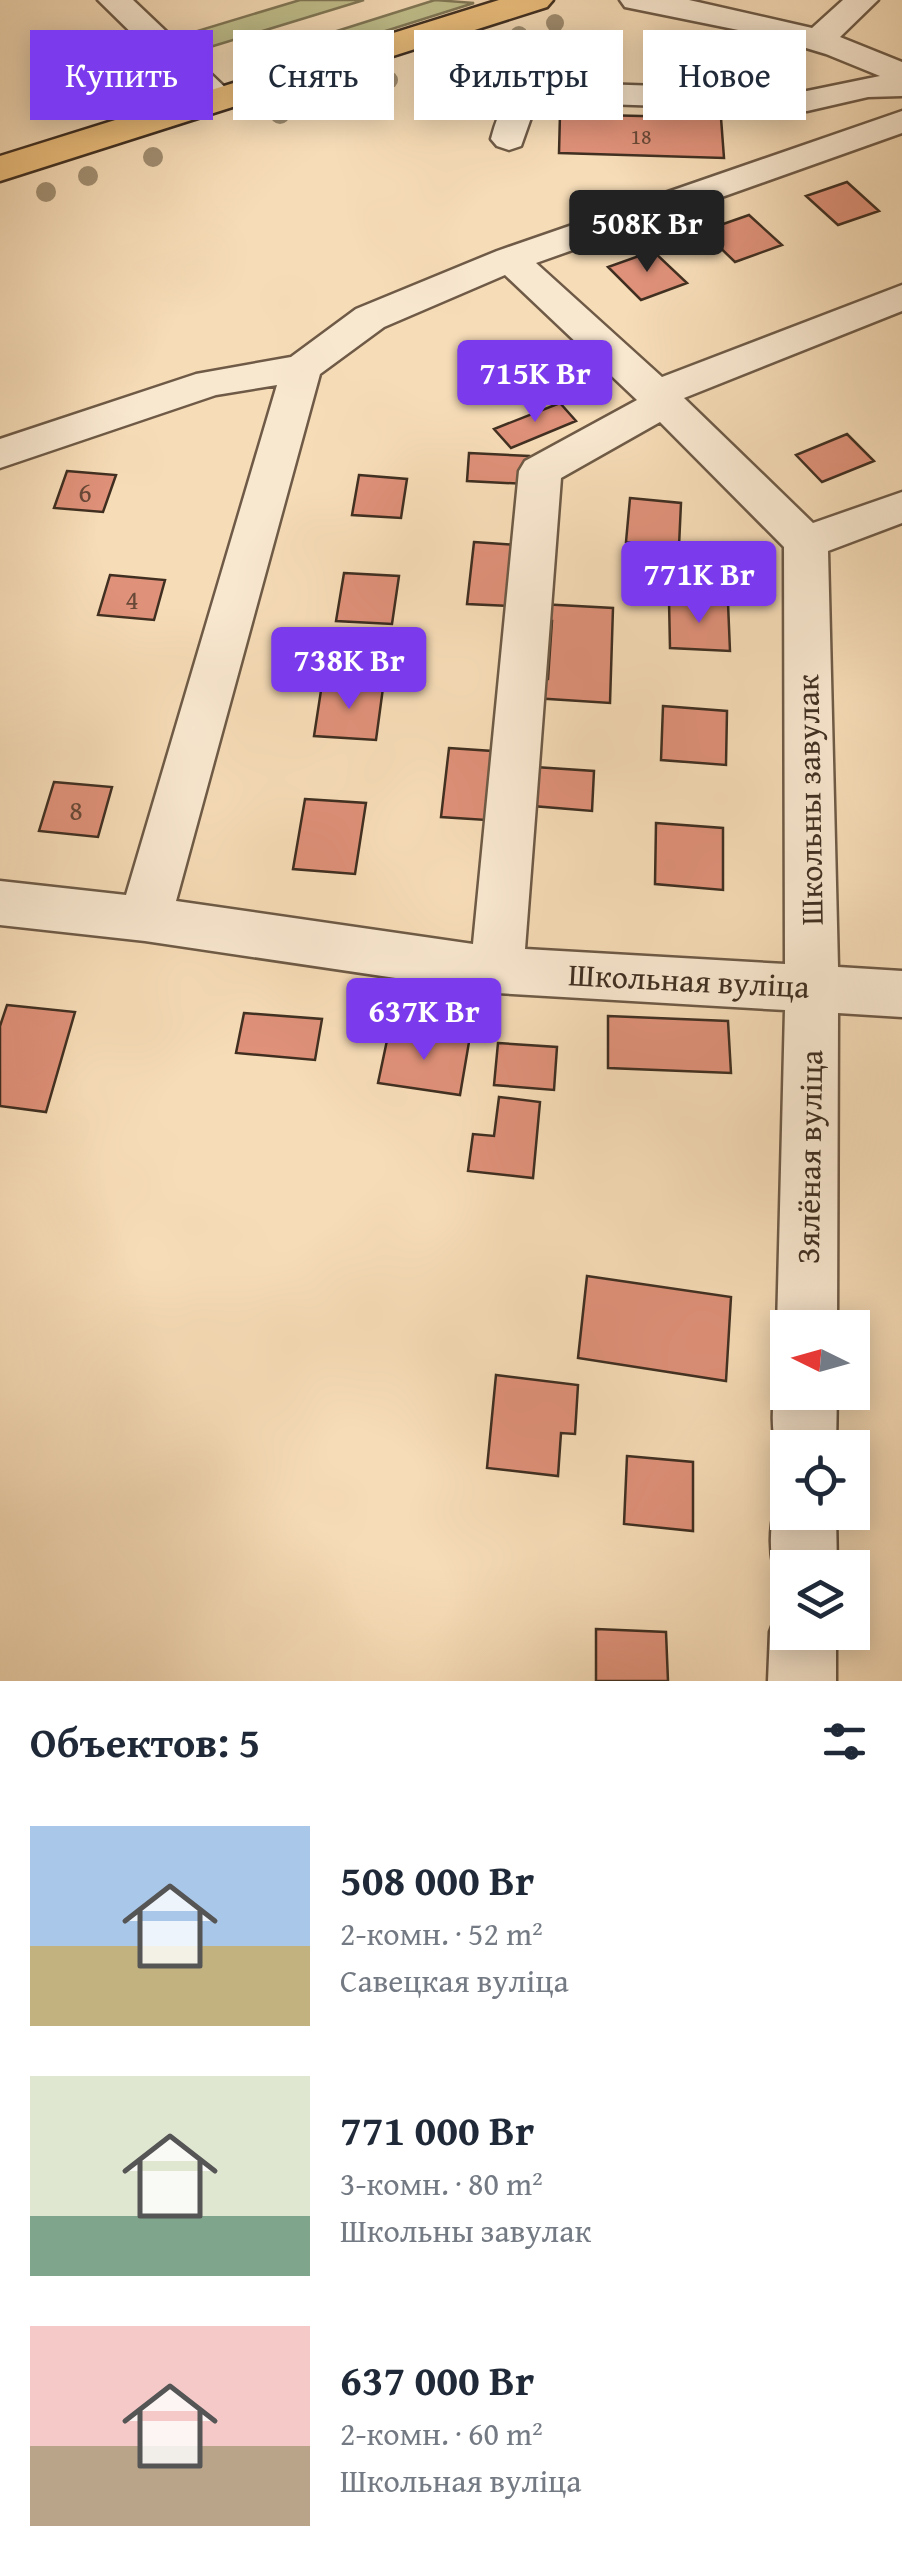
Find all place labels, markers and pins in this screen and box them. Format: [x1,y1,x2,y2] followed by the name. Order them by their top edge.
[555,190,739,275] pin: 508K Br
[443,340,627,425] pin: 715K Br
[607,541,791,626] pin: 771K Br
[257,627,441,712] pin: 738K Br
[332,978,516,1063] pin: 637K Br

